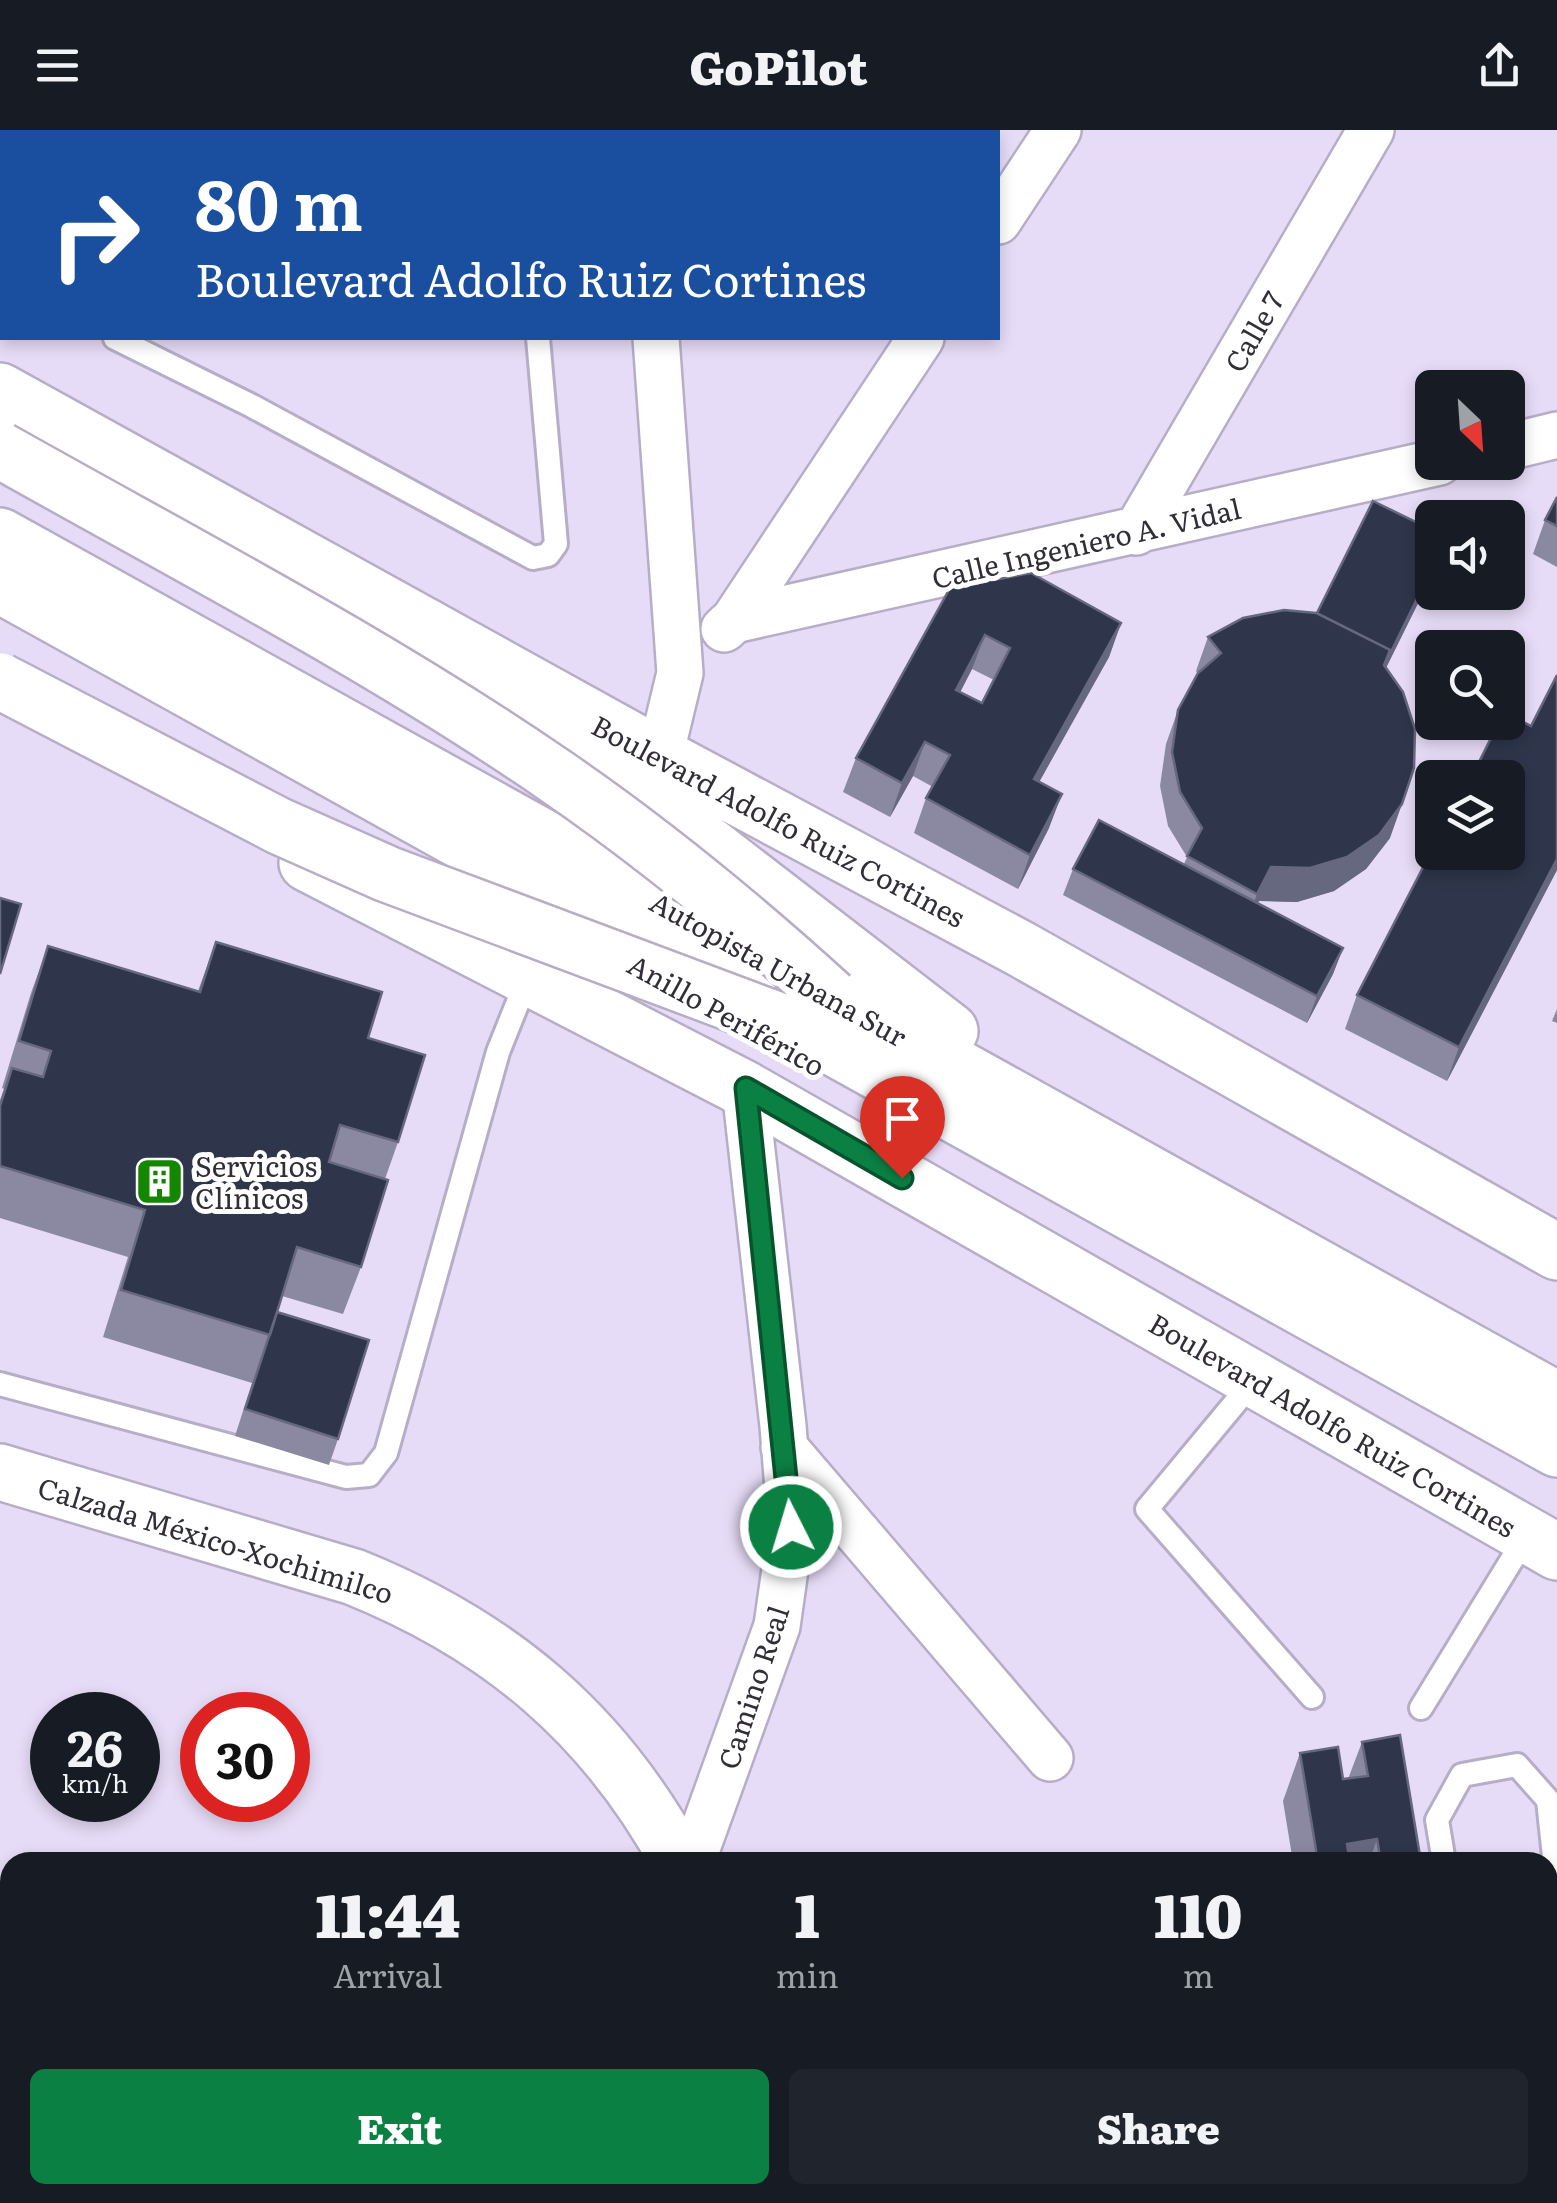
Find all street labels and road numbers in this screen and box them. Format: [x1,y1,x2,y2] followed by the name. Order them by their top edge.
[1213,283,1293,379] street label: Calle 7
[927,486,1245,598] street label: Calle Ingeniero A. Vidal
[585,703,973,937] street label: Boulevard Adolfo Ruiz Cortines
[643,880,916,1056] street label: Autopista Urbana Sur
[621,942,833,1086] street label: Anillo Periférico
[1142,1301,1524,1547] street label: Boulevard Adolfo Ruiz Cortines
[33,1465,399,1613] street label: Calzada México-Xochimilco
[706,1600,798,1774] street label: Camino Real

